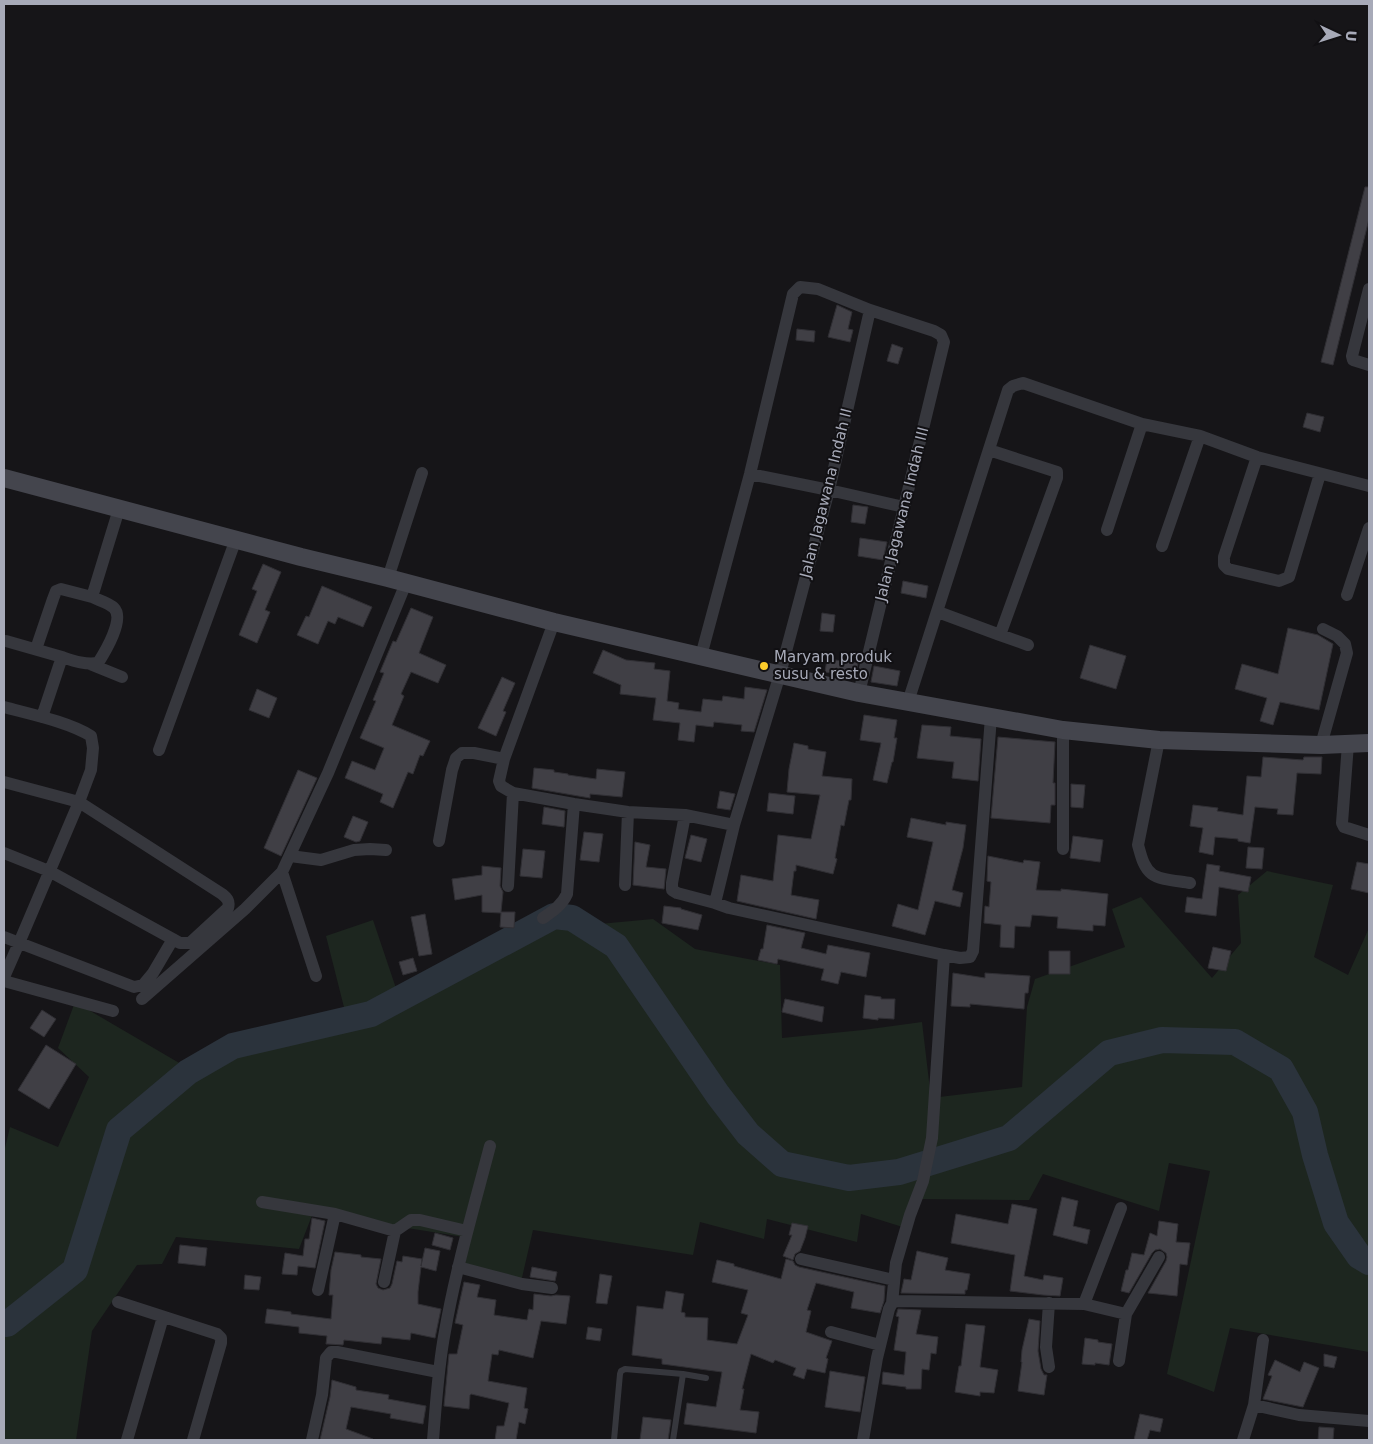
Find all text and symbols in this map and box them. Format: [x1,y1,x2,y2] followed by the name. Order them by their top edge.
[1313,10,1363,60] north arrow
[1343,30,1359,42] text: U
[796,406,856,581] street label: Jalan Jagawana Indah II
[871,425,932,604] street label: Jalan Jagawana Indah III
[774,648,892,683] place label: Maryam produk susu & resto
[758,660,770,672] marker: Maryam produk susu & resto

